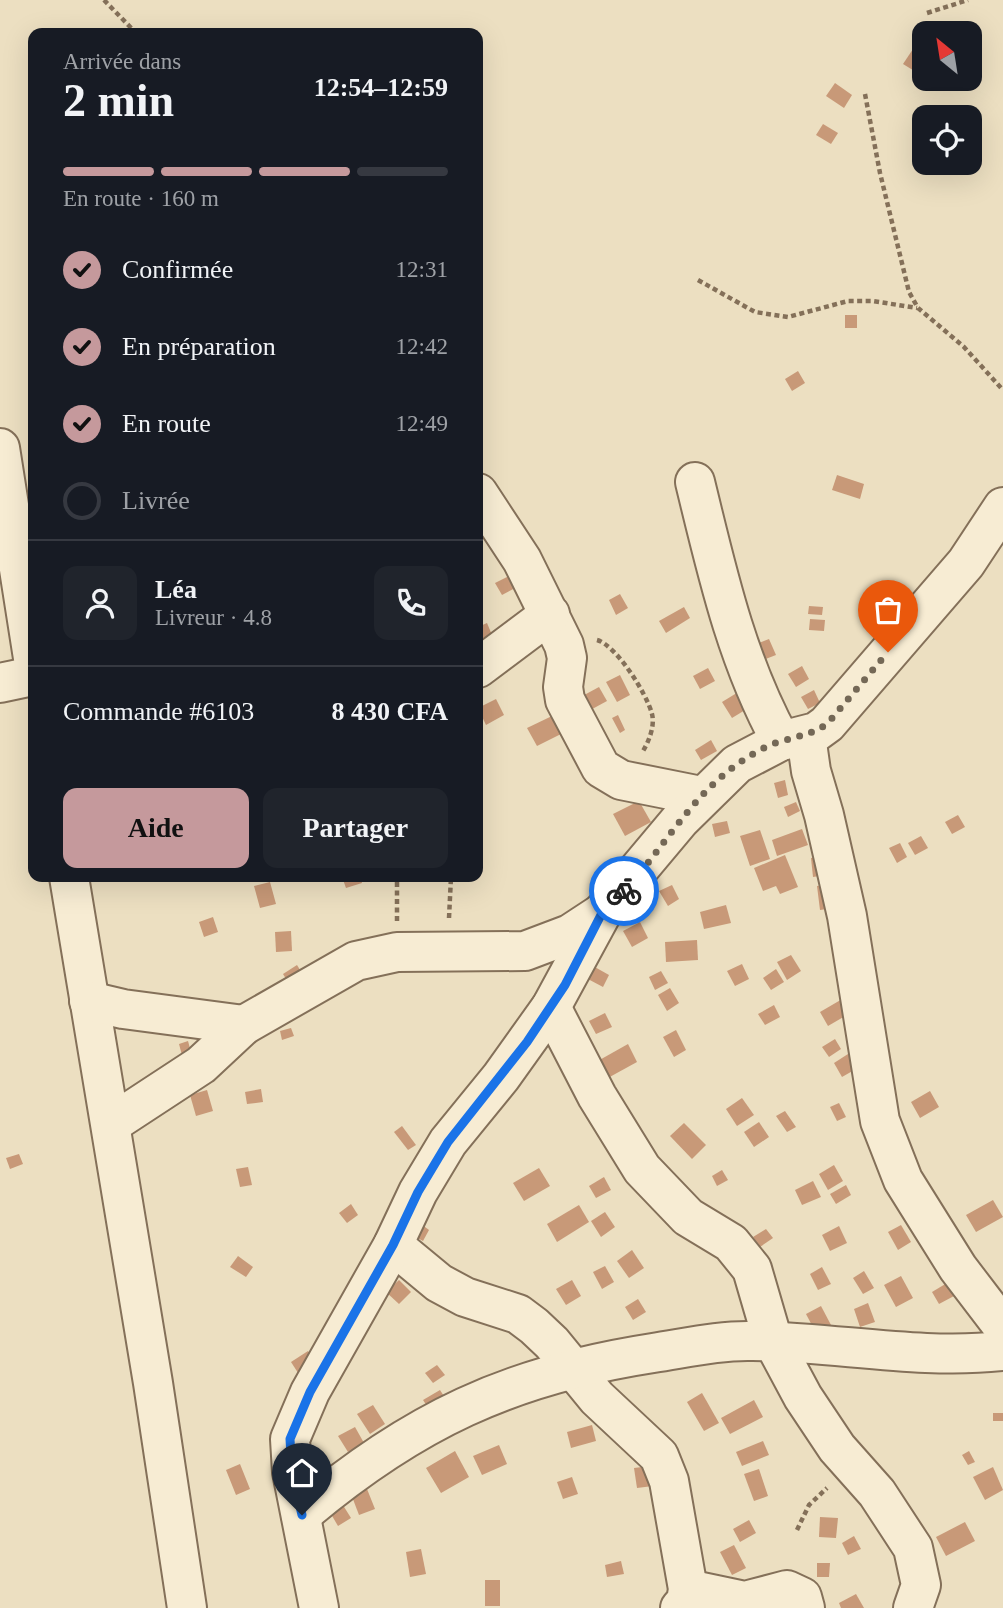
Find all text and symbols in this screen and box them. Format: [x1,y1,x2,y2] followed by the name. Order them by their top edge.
[912,21,982,91] north arrow
[912,21,982,175] map controls
[63,49,181,74] text: Arrivée dans
[314,73,448,102] text: 12:54–12:59
[63,75,174,126] text: 2 min
[912,105,982,175] button: locate
[63,186,219,211] text: En route · 160 m
[63,251,101,289] icon: check
[122,255,233,284] text: Confirmée
[396,257,448,282] text: 12:31
[63,328,101,366] icon: check
[122,332,276,361] text: En préparation
[396,334,448,359] text: 12:42
[63,405,101,443] icon: check
[122,409,211,438] text: En route
[396,411,448,436] text: 12:49
[122,486,190,515] text: Livrée
[63,566,137,640] button: person
[374,566,448,640] button: phone
[155,575,197,604] text: Léa
[858,580,918,652] pin
[869,591,907,629] icon: bag
[155,605,272,630] text: Livreur · 4.8
[63,697,254,726] text: Commande #6103
[331,697,448,726] text: 8 430 CFA
[63,788,249,868] button: Aide
[263,788,448,868] button: Partager
[589,856,659,926] courier
[605,872,643,910] icon: bike
[272,1443,332,1515] pin
[283,1454,321,1492] icon: home

